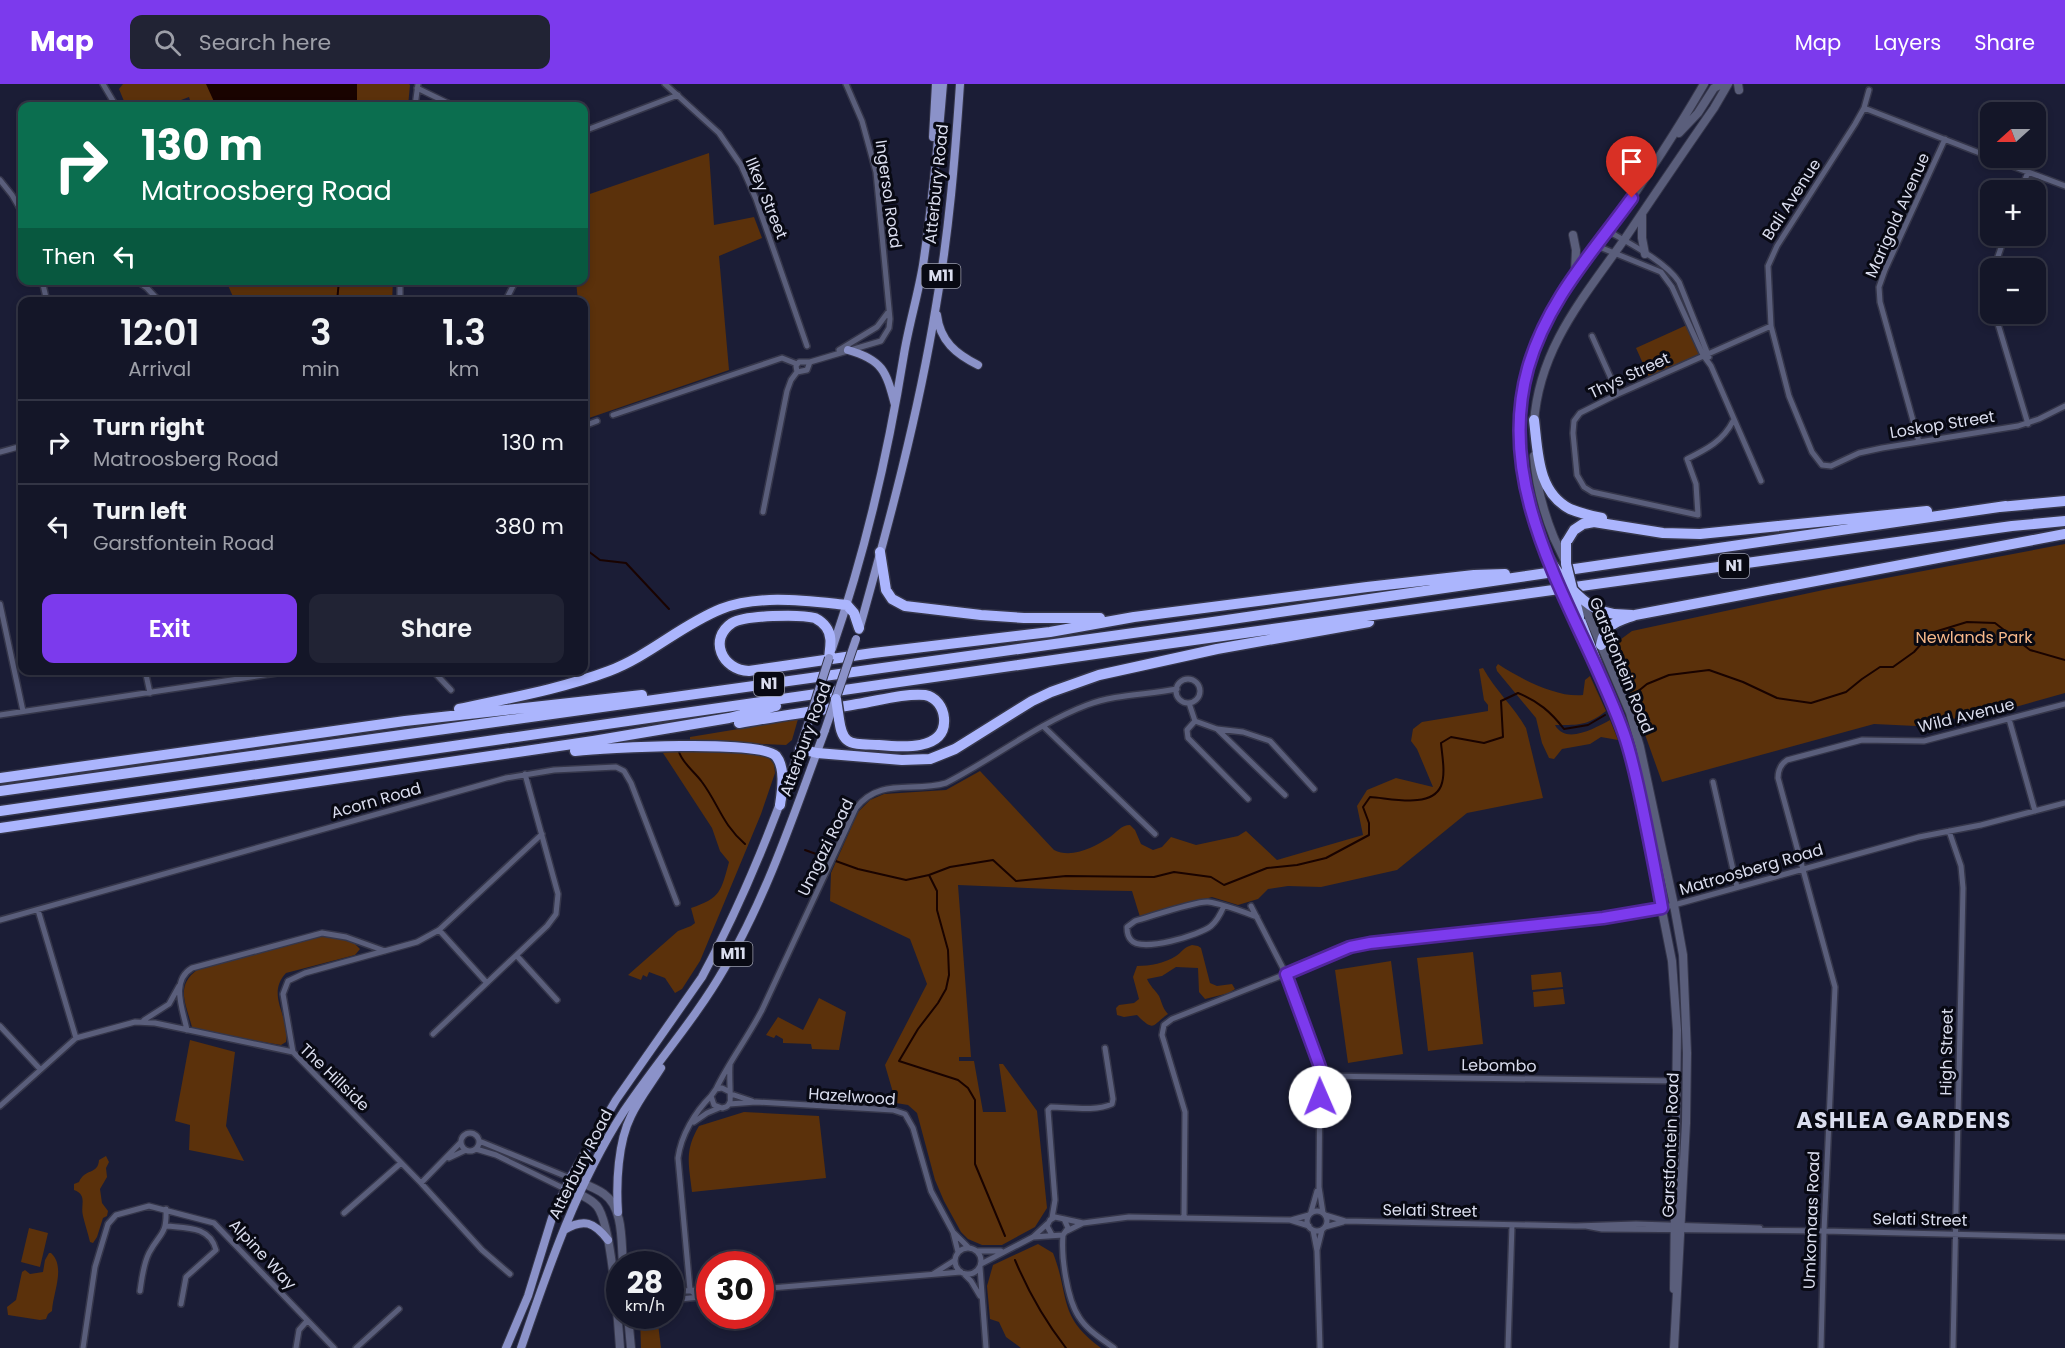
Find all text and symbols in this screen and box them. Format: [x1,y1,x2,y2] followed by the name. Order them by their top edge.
[130,15,550,69] search box
[30,22,94,61] text: Map
[151,26,184,59] icon: search
[199,27,331,58] text: Search here
[1795,28,1841,57] text: Map
[1874,28,1941,57] text: Layers
[1974,28,2035,57] text: Share
[1980,102,2046,168] north arrow
[1980,102,2046,324] map controls
[141,116,263,175] text: 130 m
[919,123,954,245] street label: Atterbury Road
[42,126,120,204] icon: right
[1606,136,1657,198] pin
[870,138,907,250] street label: Ingersol Road
[1615,145,1648,178] icon: arrive
[1860,149,1935,281] street label: Marigold Avenue
[740,154,793,243] street label: Ilkey Street
[1756,154,1826,244] street label: Bali Avenue
[141,172,392,209] text: Matroosberg Road
[1980,180,2046,246] button: +
[108,240,141,273] icon: left
[42,241,96,272] text: Then
[1980,258,2046,324] button: −
[922,264,960,288] road number: M11
[120,307,200,358] text: 12:01
[310,307,332,358] text: 3
[442,307,486,358] text: 1.3
[1585,346,1674,404] street label: Thys Street
[128,355,191,383] text: Arrival
[302,355,340,383] text: min
[449,355,479,383] text: km
[1888,405,1996,444] street label: Loskop Street
[93,412,204,443] text: Turn right
[42,426,75,459] icon: right
[502,427,564,458] text: 130 m
[93,445,279,473] text: Matroosberg Road
[93,496,187,527] text: Turn left
[42,510,75,543] icon: left
[495,511,564,542] text: 380 m
[93,529,274,557] text: Garstfontein Road
[1719,554,1749,578] road number: N1
[42,594,297,663] button: Exit
[309,594,564,663] button: Share
[1584,594,1659,737] street label: Garstfontein Road
[1915,626,2033,649] park label: Newlands Park
[754,672,784,696] road number: N1
[774,679,837,800] street label: Atterbury Road
[1915,692,2017,739] street label: Wild Avenue
[328,777,424,824] street label: Acorn Road
[792,795,859,900] street label: Umgazi Road
[1677,838,1826,901] street label: Matroosberg Road
[714,942,752,966] road number: M11
[1934,1008,1959,1096] street label: High Street
[295,1038,375,1117] street label: The Hillside
[1461,1053,1537,1078] street label: Lebombo
[1288,1065,1352,1129] position arrow
[1656,1072,1685,1218] street label: Garstfontein Road
[808,1082,896,1111] street label: Hazelwood
[543,1105,618,1223] street label: Atterbury Road
[1796,1105,2012,1136] district label: ASHLEA GARDENS
[1798,1151,1825,1289] street label: Umkomaas Road
[1382,1198,1478,1223] street label: Selati Street
[1872,1207,1968,1232] street label: Selati Street
[224,1214,302,1295] street label: Alpine Way
[696,1251,774,1329] speed limit sign: 30
[627,1261,663,1304] text: 28
[625,1295,665,1316] text: km/h

